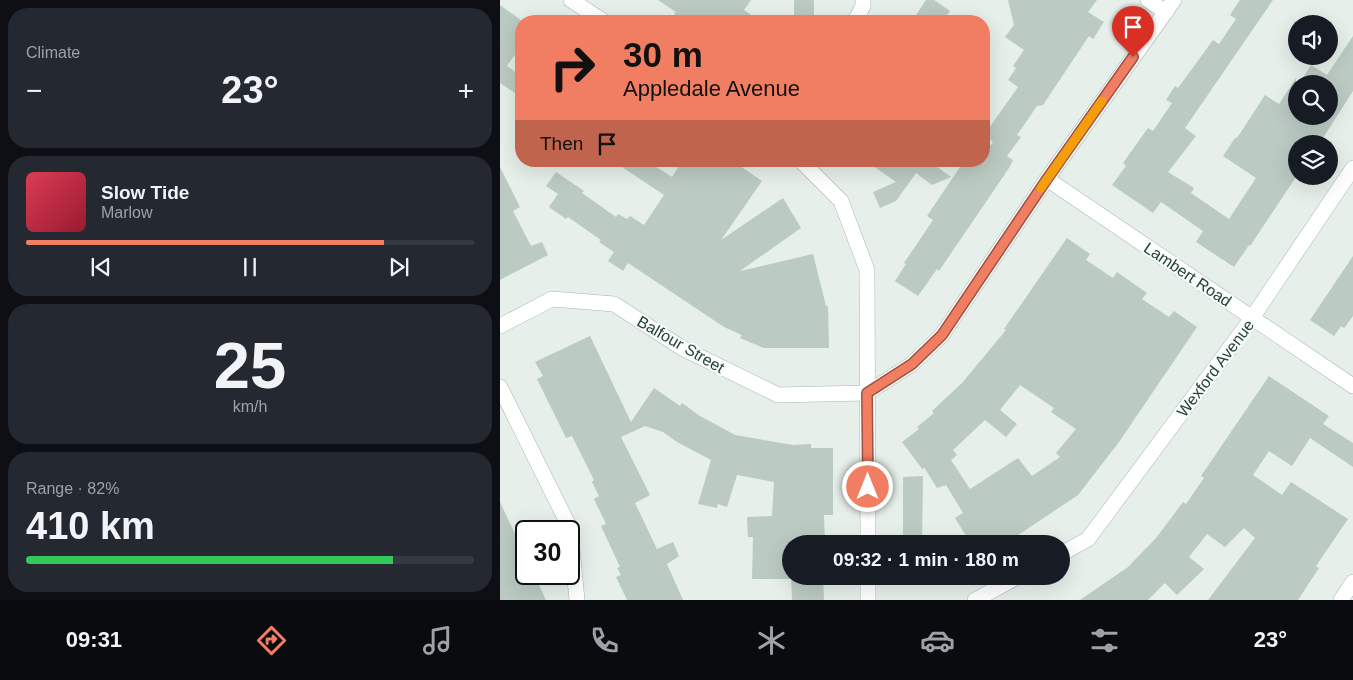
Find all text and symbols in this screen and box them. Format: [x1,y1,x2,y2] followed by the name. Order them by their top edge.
[1112,6,1154,57] pin
[1119,13,1147,41] icon: arrive
[1288,15,1338,185] map controls
[1288,15,1338,65] button: sound
[540,35,605,100] icon: right
[623,35,703,74] text: 30 m
[26,44,80,61] text: Climate
[221,69,279,111] text: 23°
[26,75,42,106] text: −
[458,75,474,106] text: +
[1288,75,1338,125] button: search
[623,76,800,101] text: Appledale Avenue
[593,130,621,158] icon: arrive
[540,133,583,154] text: Then
[1288,135,1338,185] button: layers
[101,182,189,203] text: Slow Tide
[101,204,153,221] text: Marlow
[1141,239,1235,310] street label: Lambert Road
[87,253,115,281] icon: previous
[236,253,264,281] icon: pause
[385,253,413,281] icon: next
[634,313,728,377] street label: Balfour Street
[1173,316,1257,420] street label: Wexford Avenue
[214,329,286,402] text: 25
[233,398,267,415] text: km/h
[841,460,893,512] position arrow
[26,480,119,497] text: Range · 82%
[26,505,155,547] text: 410 km
[515,520,580,585] speed limit sign: 30
[833,549,1019,570] text: 09:32 · 1 min · 180 m
[254,623,289,658] icon: directions
[420,623,455,658] icon: music
[587,623,622,658] icon: phone
[754,623,789,658] icon: climate
[920,623,955,658] icon: car
[1087,623,1122,658] icon: filters
[66,627,122,652] text: 09:31
[1254,627,1287,652] text: 23°

